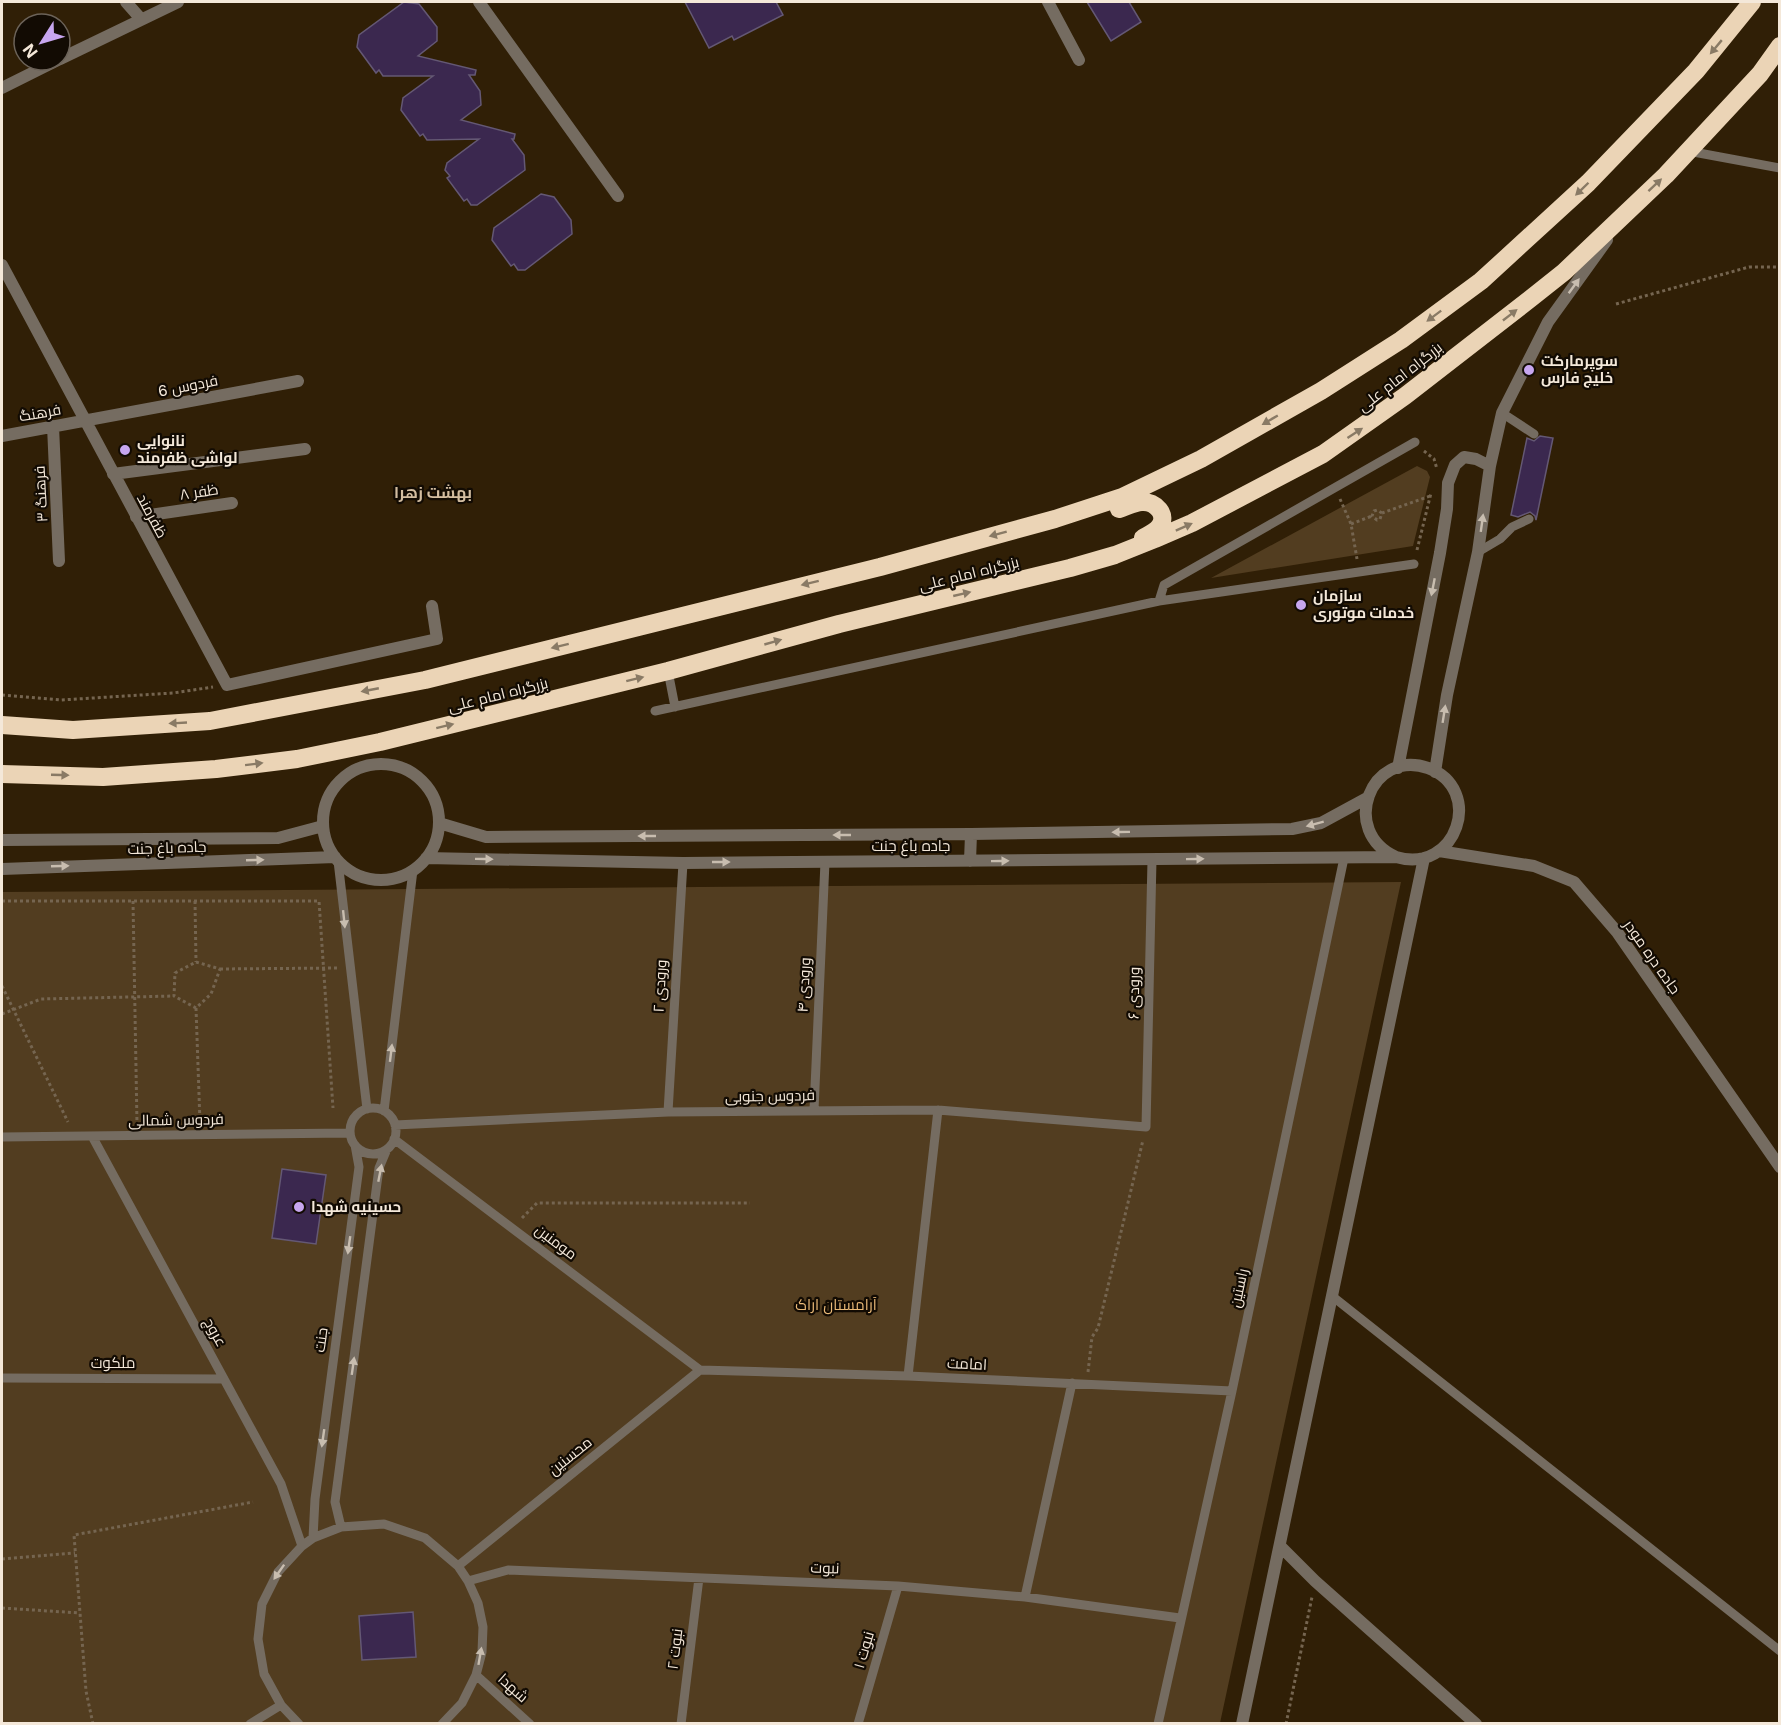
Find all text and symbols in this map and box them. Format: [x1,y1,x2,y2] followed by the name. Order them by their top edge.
[12,12,72,72] north arrow
[1710,39,1723,54] one-way arrow
[18,40,42,62] text: N
[1648,178,1663,192] one-way arrow
[1575,181,1589,195] one-way arrow
[1567,279,1579,294] one-way arrow
[1502,308,1518,321] one-way arrow
[1427,309,1442,321] one-way arrow
[1353,338,1447,416] street label: بزرگراه امام علی
[1541,351,1618,388] place label: سوپرمارکت خلیج فارس
[1522,363,1536,377] marker: سوپرمارکت خلیج فارس
[156,370,220,402] street label: فردوس 6
[17,399,62,426] street label: فرهنگ
[1262,415,1278,426] one-way arrow
[1347,428,1363,439] one-way arrow
[137,431,237,467] place label: نانوایی لواشی ظفرمند
[118,443,132,457] marker: نانوایی لواشی ظفرمند
[30,465,51,523] street label: فرهنگ ۳
[178,479,219,504] street label: ظفر ۸
[394,482,472,502] district label: بهشت زهرا
[133,490,172,541] street label: ظفرمند
[1477,513,1486,532] one-way arrow
[1176,522,1193,531] one-way arrow
[989,529,1008,539] one-way arrow
[917,552,1021,596] street label: بزرگراه امام علی
[1428,577,1437,596] one-way arrow
[801,579,819,589] one-way arrow
[1313,586,1414,622] place label: سازمان خدمات موتوری
[953,588,971,598] one-way arrow
[1294,598,1308,612] marker: سازمان خدمات موتوری
[764,637,782,647] one-way arrow
[550,641,569,651] one-way arrow
[446,673,550,717] street label: بزرگراه امام علی
[626,674,644,684] one-way arrow
[360,686,379,695] one-way arrow
[1440,705,1449,724] one-way arrow
[168,719,187,728] one-way arrow
[436,721,455,731] one-way arrow
[245,760,264,769] one-way arrow
[50,771,69,780] one-way arrow
[1306,819,1324,829] one-way arrow
[1111,827,1130,837] one-way arrow
[832,830,851,840] one-way arrow
[637,831,656,841] one-way arrow
[872,836,950,857] street label: جاده باغ جنت
[127,837,207,860] street label: جاده باغ جنت
[475,854,494,864] one-way arrow
[1186,854,1205,864] one-way arrow
[245,855,264,864] one-way arrow
[991,856,1010,866] one-way arrow
[712,857,731,867] one-way arrow
[50,862,69,871] one-way arrow
[339,910,349,929] one-way arrow
[1619,915,1685,998] street label: جاده دره مودر
[793,957,815,1013] street label: ورودی ۴
[649,959,671,1013] street label: ورودی ۲
[1124,967,1144,1019] street label: ورودی ۶
[386,1044,396,1063] one-way arrow
[725,1085,815,1107] street label: فردوس جنوبی
[128,1109,224,1131] street label: فردوس شمالی
[375,1163,385,1182] one-way arrow
[311,1197,401,1216] place label: حسینیه شهدا
[292,1200,306,1214] marker: حسینیه شهدا
[531,1220,581,1264] street label: مومنین
[344,1235,353,1254] one-way arrow
[1225,1267,1253,1309] street label: راستین
[795,1295,877,1315] park label: آرامستان اراک
[198,1314,231,1351] street label: عروج
[309,1326,332,1354] street label: جنت
[91,1353,135,1372] street label: ملکوت
[947,1353,987,1374] street label: امامت
[348,1356,358,1375] one-way arrow
[318,1428,328,1447] one-way arrow
[544,1432,596,1480] street label: محسنین
[810,1558,840,1577] street label: نبوت
[273,1564,285,1580] one-way arrow
[663,1627,686,1670] street label: نبوت ۲
[849,1629,878,1671] street label: نبوت ۱
[476,1646,485,1665] one-way arrow
[494,1669,532,1707] street label: شهدا

